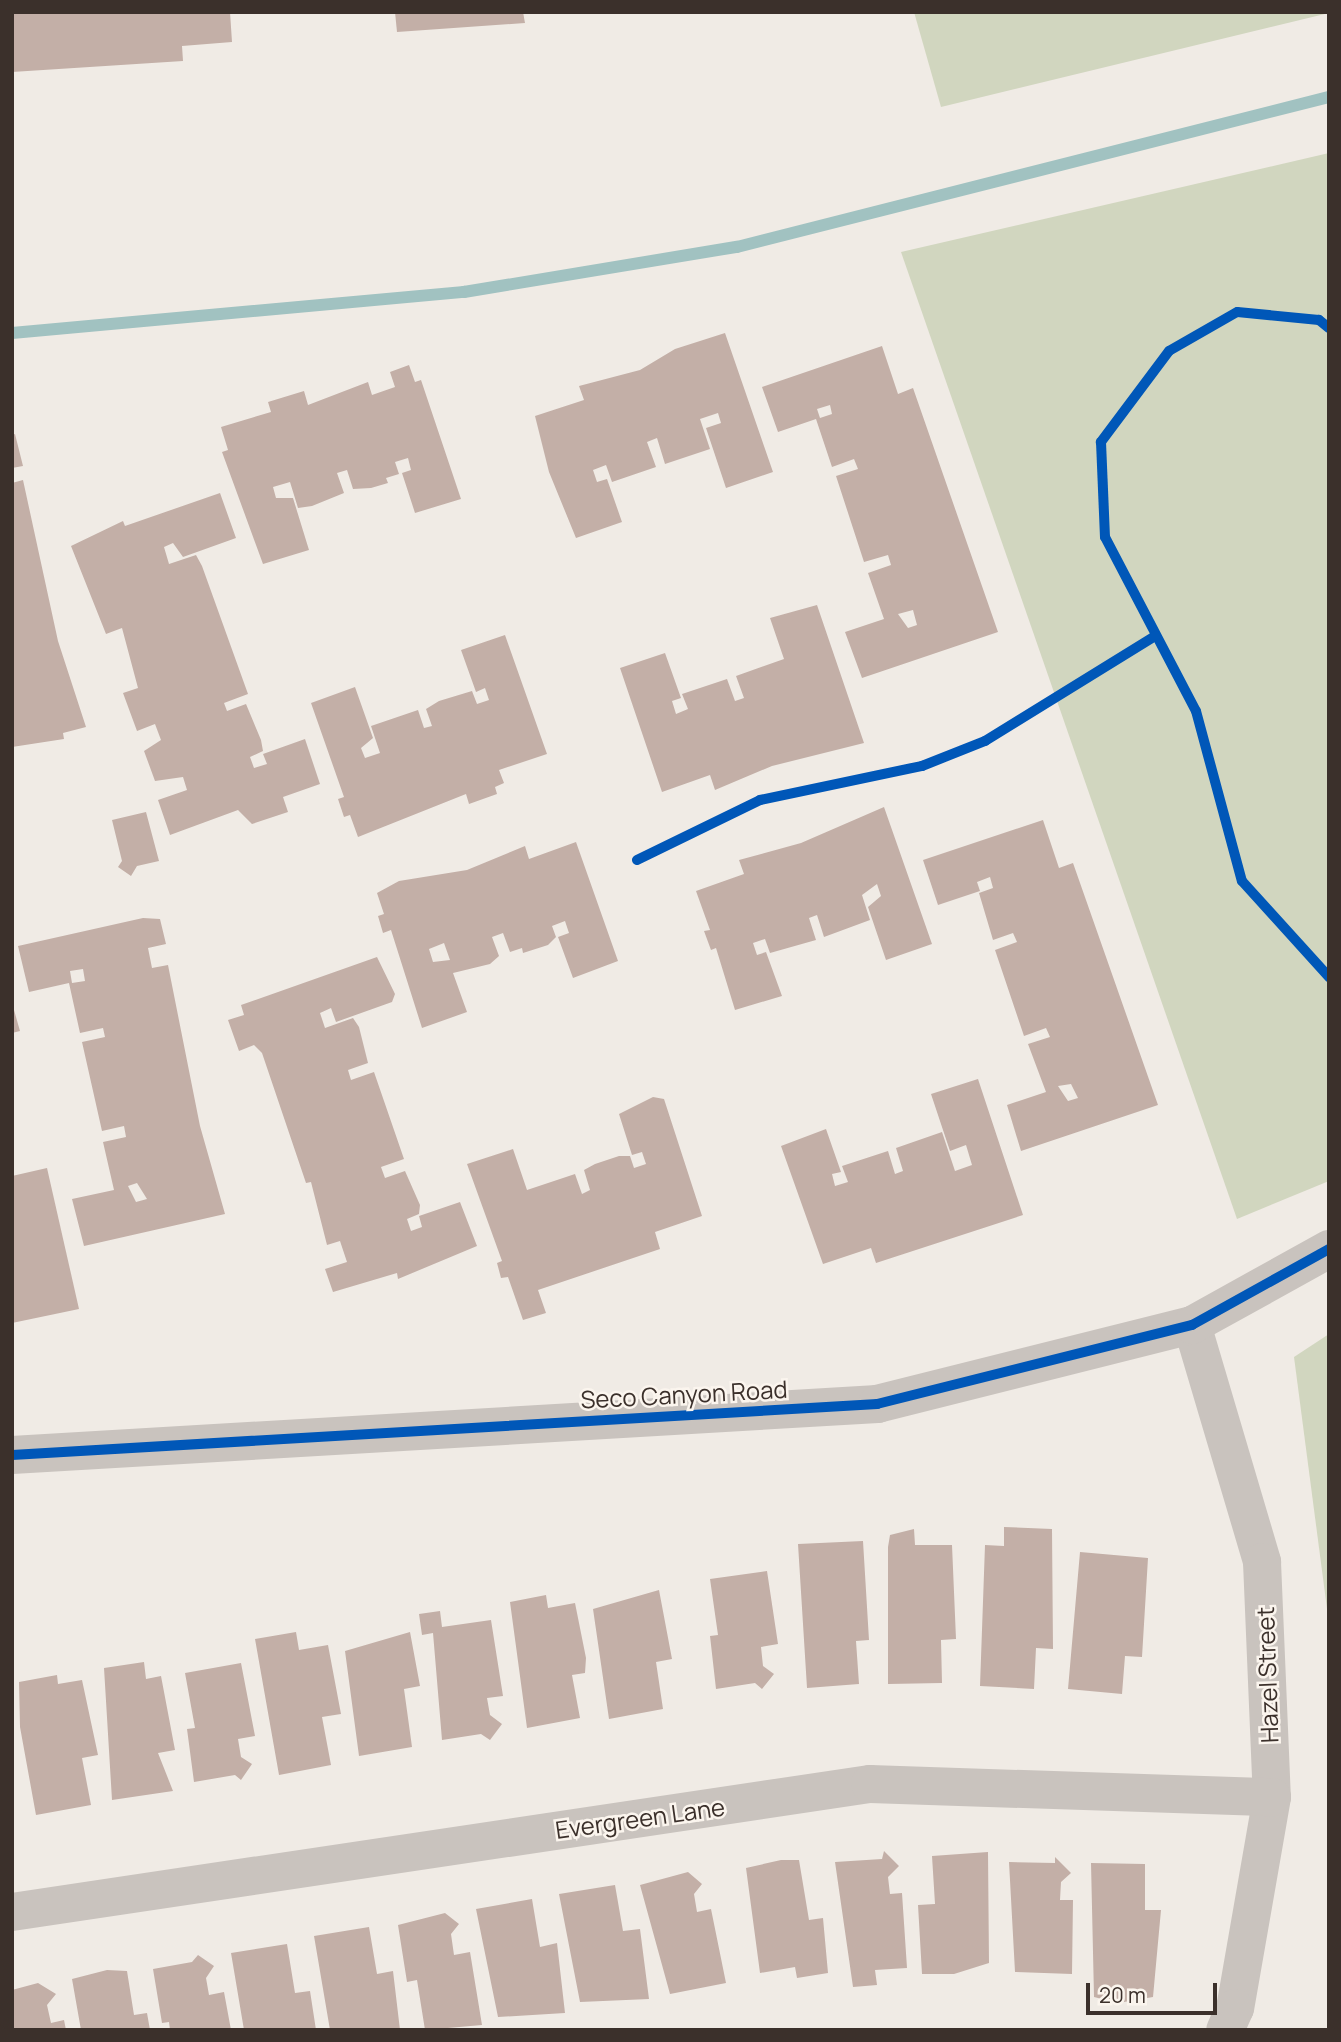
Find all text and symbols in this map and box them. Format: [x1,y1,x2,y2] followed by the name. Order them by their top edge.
[580,1374,788,1414] street label: Seco Canyon Road
[1250,1606,1284,1744] street label: Hazel Street
[553,1792,727,1844] street label: Evergreen Lane
[1089,1968,1220,2012] scale bar
[1099,1981,1146,2009] text: 20 m

